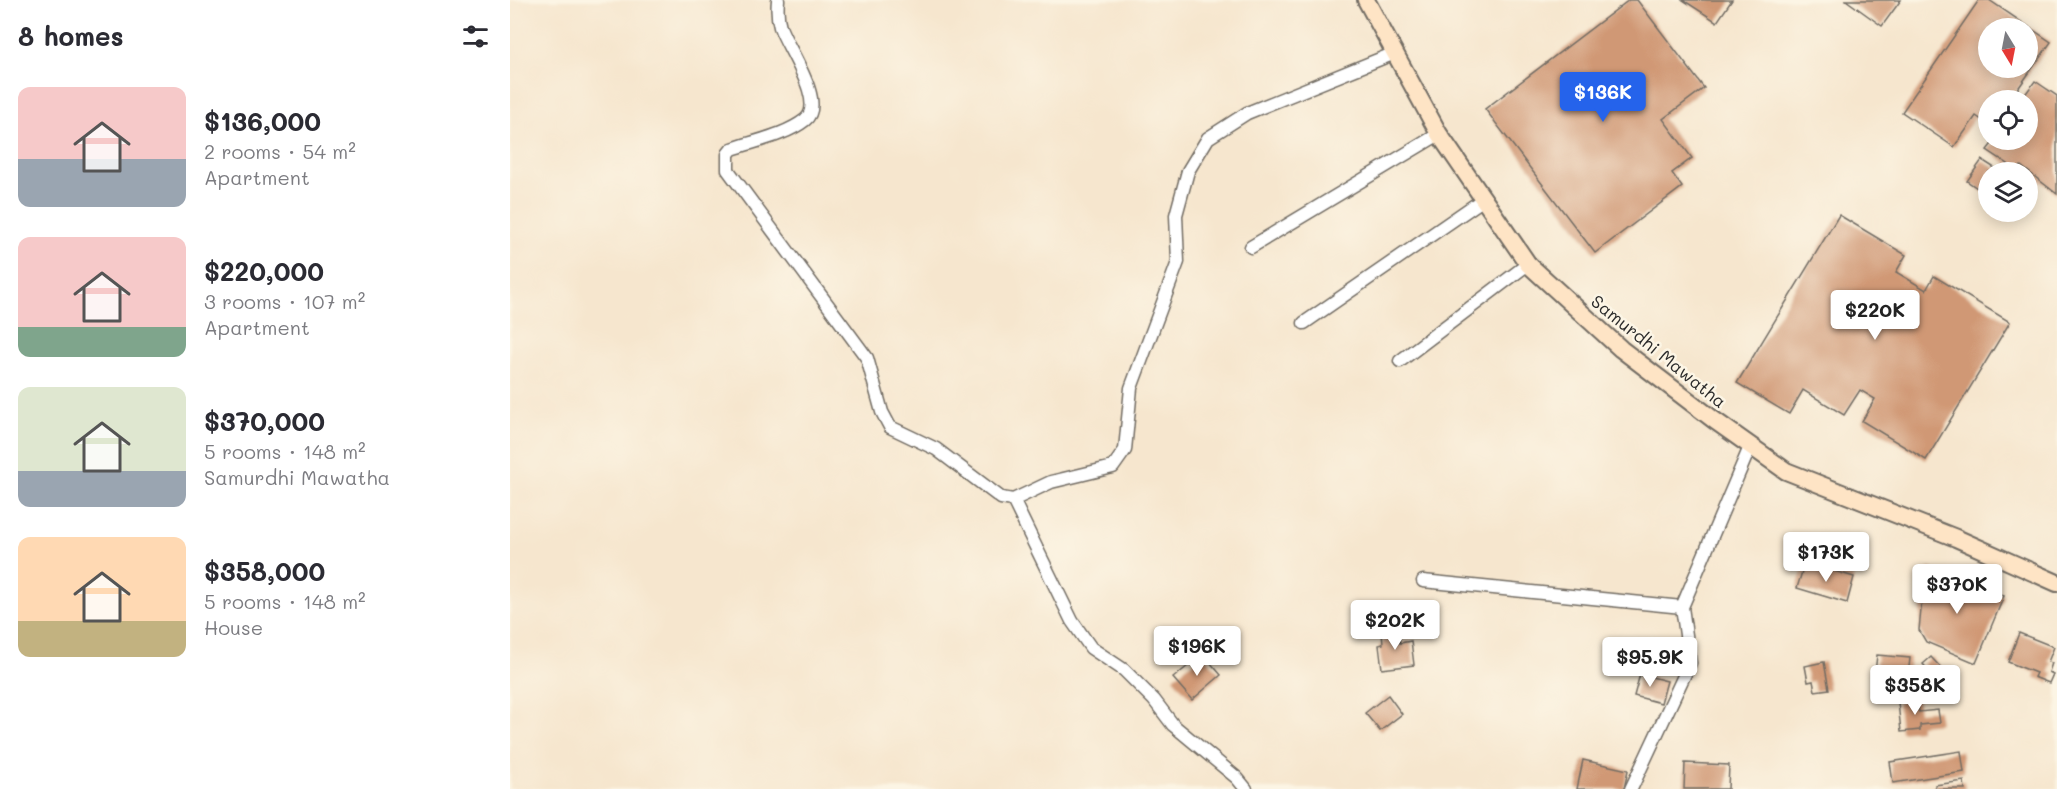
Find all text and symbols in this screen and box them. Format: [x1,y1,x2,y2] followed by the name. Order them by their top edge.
[1978,18,2038,78] north arrow
[1978,18,2038,222] map controls
[18,19,124,53] text: 8 homes
[459,20,492,53] icon: filters
[1561,72,1645,123] pin: $136K
[1574,78,1632,104] text: $136K
[1978,90,2038,150] button: locate
[204,104,321,138] text: $136,000
[66,111,138,183] icon: home
[204,138,356,164] text: 2 rooms · 54 m²
[1978,162,2038,222] button: layers
[204,164,310,190] text: Apartment
[204,254,324,288] text: $220,000
[66,261,138,333] icon: home
[204,288,365,314] text: 3 rooms · 107 m²
[1586,289,1732,413] street label: Samurdhi Mawatha
[1833,290,1917,341] pin: $220K
[1845,296,1905,322] text: $220K
[204,314,310,340] text: Apartment
[204,404,325,438] text: $370,000
[66,411,138,483] icon: home
[204,438,366,464] text: 5 rooms · 148 m²
[204,464,390,490] text: Samurdhi Mawatha
[1784,532,1868,583] pin: $173K
[1797,538,1855,564] text: $173K
[204,554,325,588] text: $358,000
[66,561,138,633] icon: home
[1915,564,1999,615] pin: $370K
[1926,570,1988,596] text: $370K
[204,588,366,614] text: 5 rooms · 148 m²
[1353,600,1437,651] pin: $202K
[1365,606,1425,632] text: $202K
[204,614,263,640] text: House
[1155,626,1239,677] pin: $196K
[1168,632,1226,658] text: $196K
[1601,637,1699,688] pin: $95.9K
[1616,643,1684,669] text: $95.9K
[1873,665,1957,716] pin: $358K
[1884,671,1946,697] text: $358K

